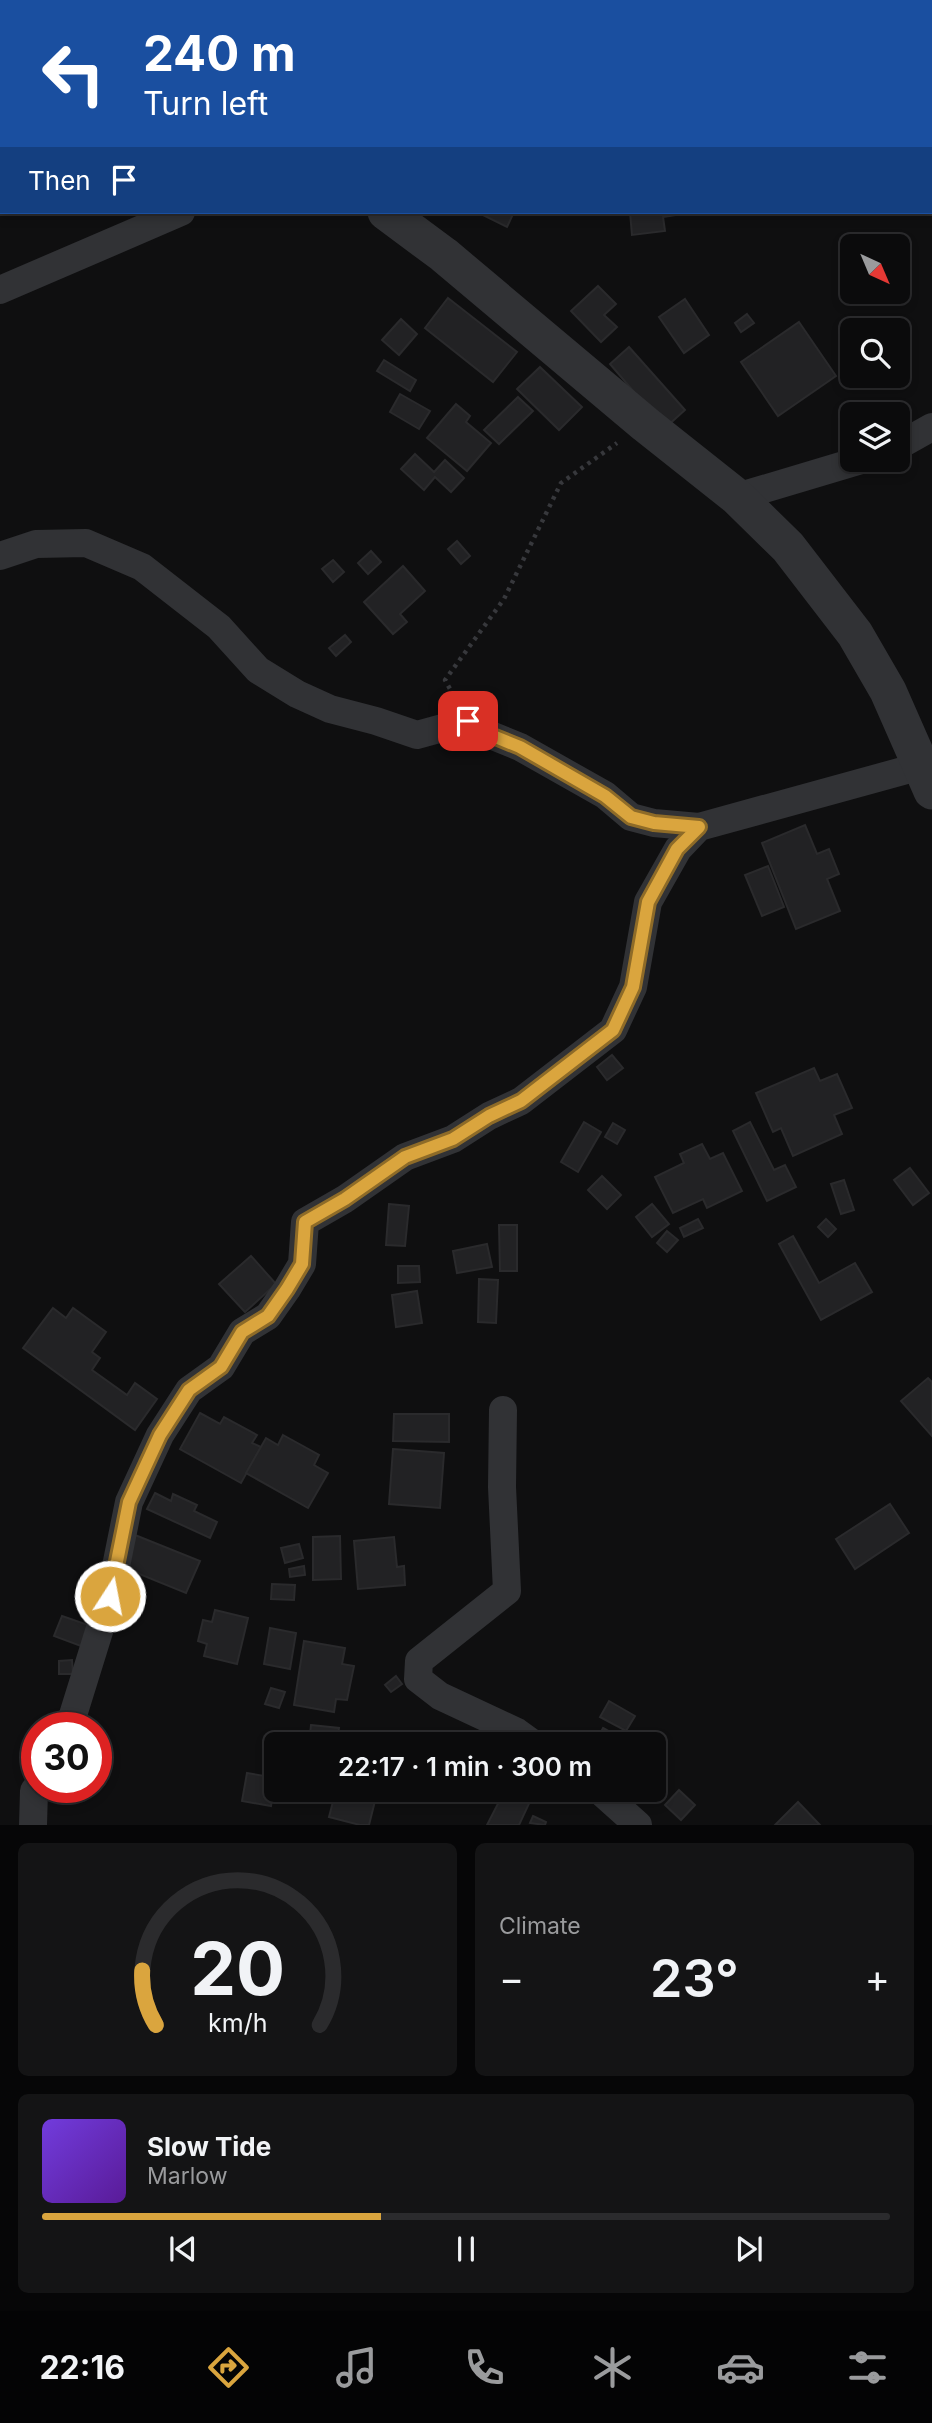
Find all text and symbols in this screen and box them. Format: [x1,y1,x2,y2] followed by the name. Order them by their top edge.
[143,24,296,83] text: 240 m
[28,28,119,119] icon: left
[143,84,268,123] text: Turn left
[105,161,143,199] icon: arrive
[28,165,91,196] text: Then
[840,234,910,304] north arrow
[840,234,910,472] map controls
[840,318,910,388] button: search
[840,402,910,472] button: layers
[438,691,498,751] pin
[449,702,487,740] icon: arrive
[73,1559,147,1633] position arrow
[21,1712,112,1803] speed limit sign: 30
[338,1751,592,1782] text: 22:17 · 1 min · 300 m
[499,1912,581,1940] text: Climate
[190,1925,285,2014] text: 20
[650,1947,739,2010] text: 23°
[499,1955,524,2001] text: −
[865,1955,890,2001] text: +
[208,2008,267,2038] text: km/h
[147,2131,271,2162] text: Slow Tide
[147,2162,227,2190] text: Marlow
[164,2230,202,2268] icon: previous
[447,2230,485,2268] icon: pause
[730,2230,768,2268] icon: next
[204,2343,253,2392] icon: directions
[332,2343,381,2392] icon: music
[460,2343,509,2392] icon: phone
[588,2343,637,2392] icon: climate
[716,2343,765,2392] icon: car
[843,2343,892,2392] icon: filters
[39,2348,125,2387] text: 22:16

